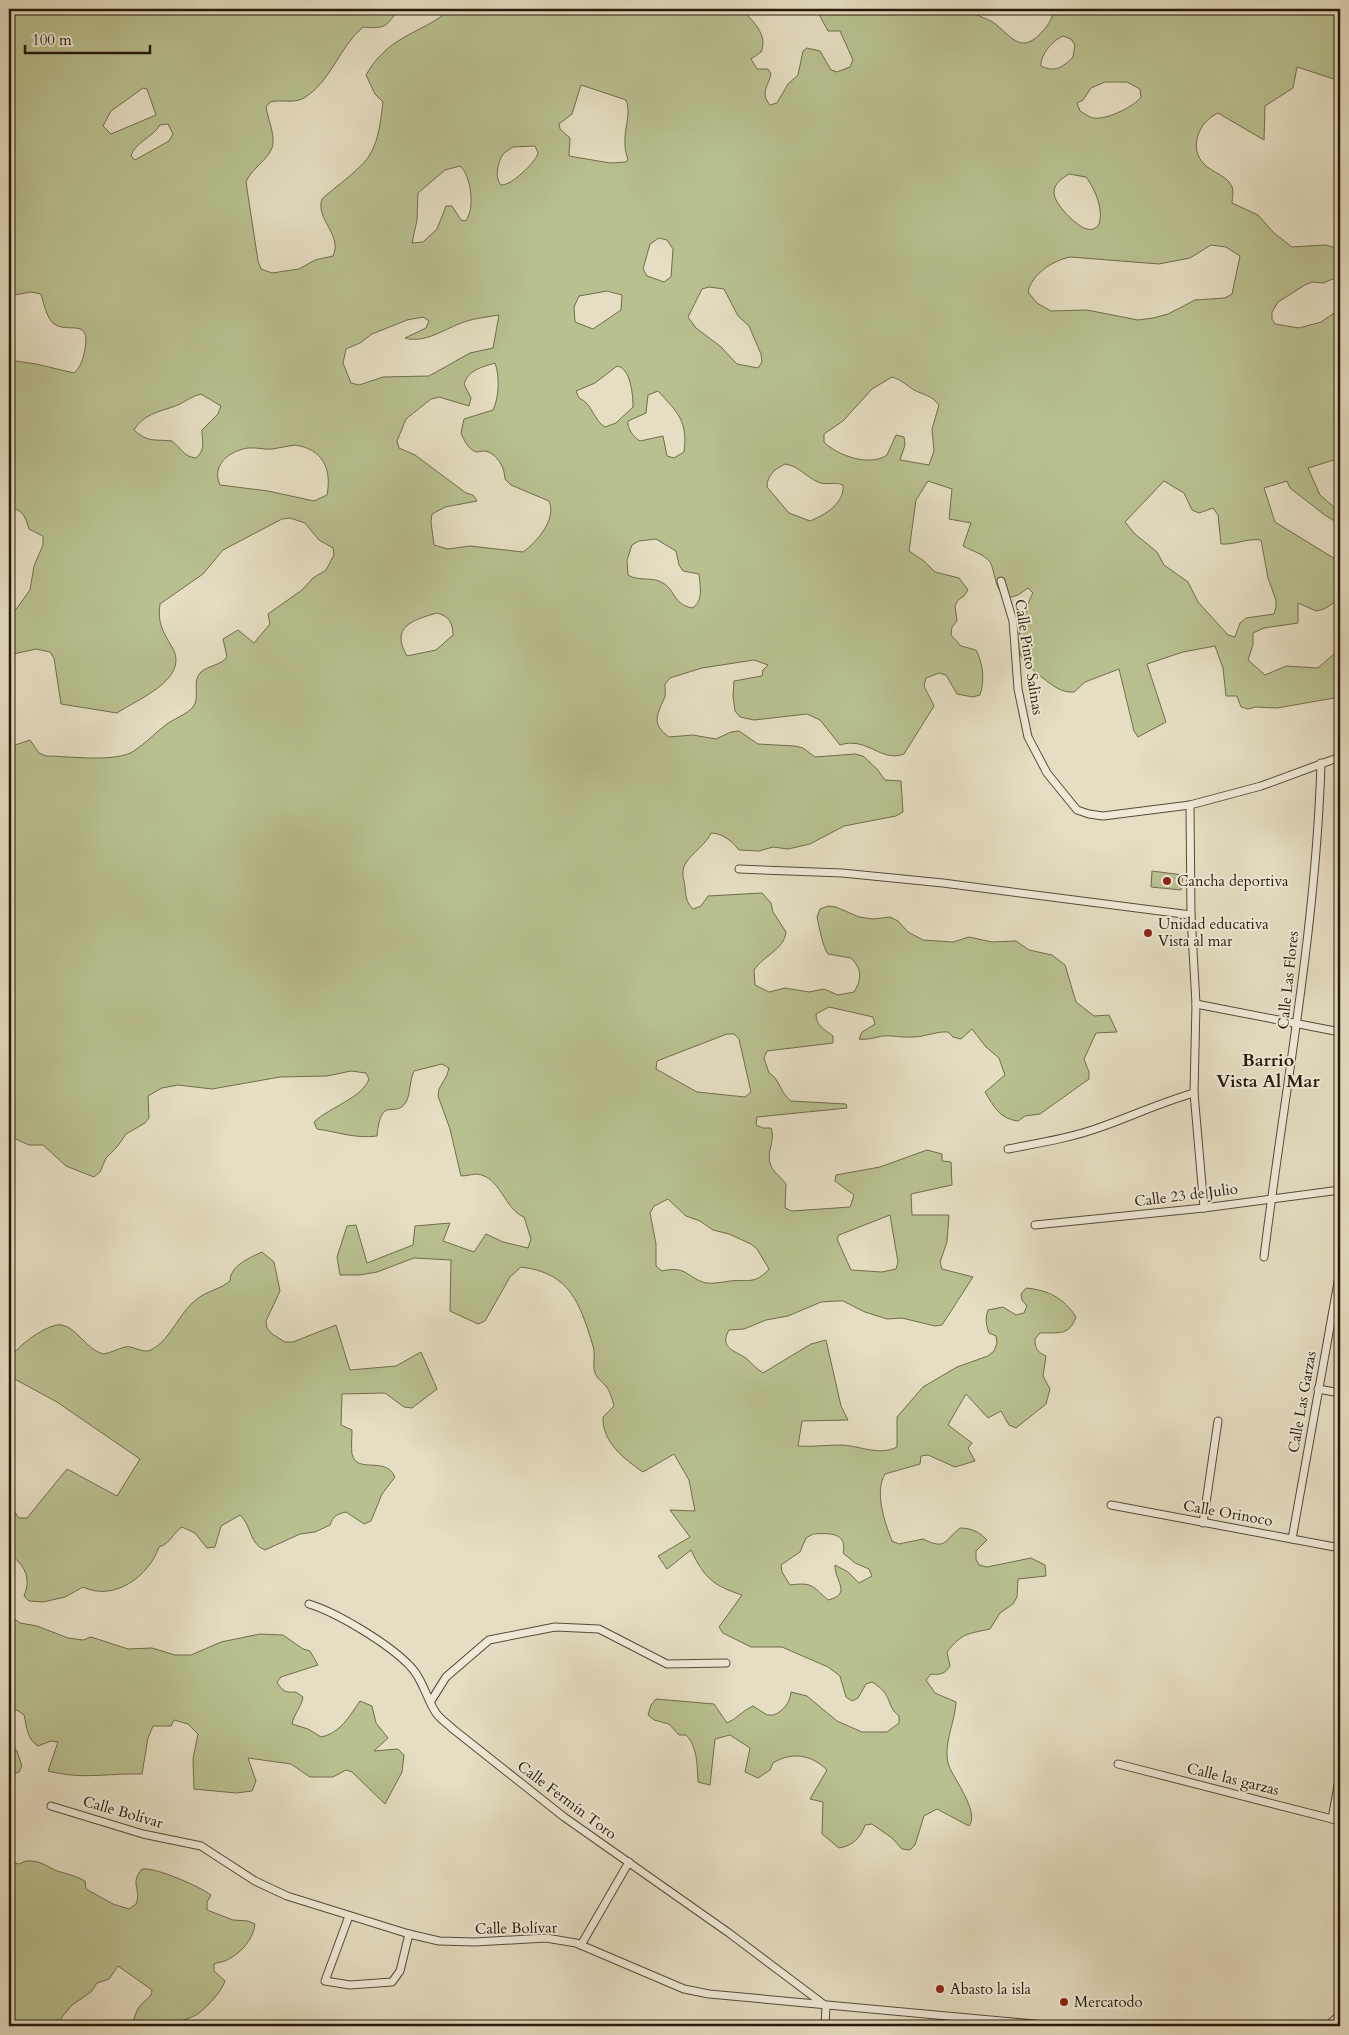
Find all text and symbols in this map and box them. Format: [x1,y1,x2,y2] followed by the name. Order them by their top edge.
[25,22,150,54] scale bar
[32,30,72,50] text: 100 m
[1010,598,1048,716] street label: Calle Pinto Salinas
[1177,871,1289,891] place label: Cancha deportiva
[1161,875,1173,887] marker: Cancha deportiva
[1158,914,1269,951] place label: Unidad educativa Vista al mar
[1142,927,1154,939] marker: Unidad educativa Vista al mar
[1273,930,1303,1030] street label: Calle Las Flores
[1216,1048,1321,1094] district label: Barrio Vista Al Mar
[1133,1179,1239,1211] street label: Calle 23 de Julio
[1283,1350,1321,1454] street label: Calle Las Garzas
[1182,1495,1274,1531] street label: Calle Orinoco
[513,1756,621,1844] street label: Calle Fermín Toro
[1185,1758,1281,1800] street label: Calle las garzas
[81,1791,166,1833] street label: Calle Bolívar
[475,1917,558,1939] street label: Calle Bolívar
[950,1979,1031,1999] place label: Abasto la isla
[934,1983,946,1995] marker: Abasto la isla
[1074,1992,1143,2012] place label: Mercatodo
[1058,1996,1070,2008] marker: Mercatodo

